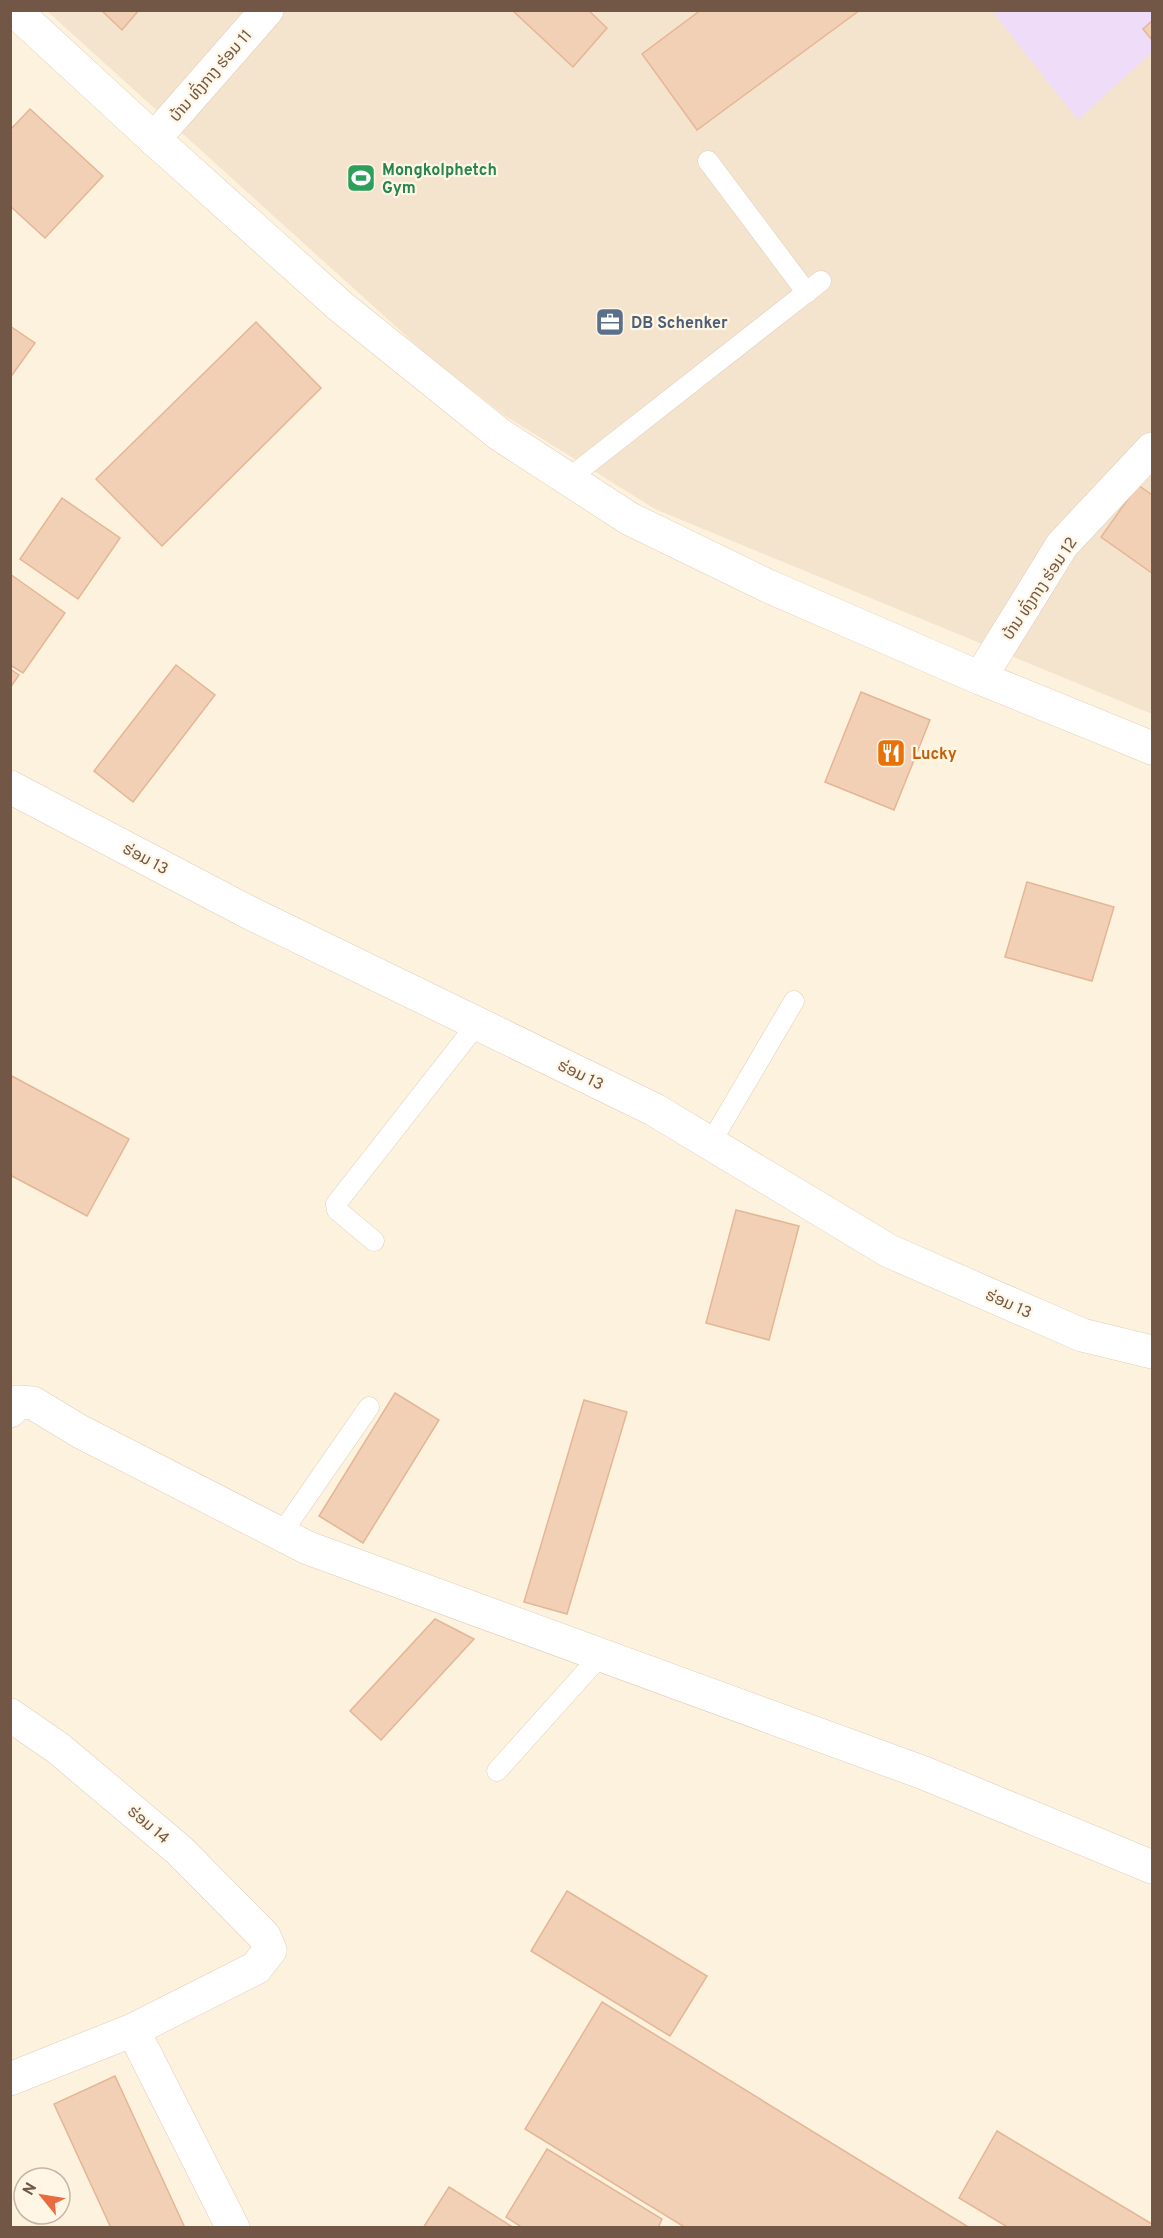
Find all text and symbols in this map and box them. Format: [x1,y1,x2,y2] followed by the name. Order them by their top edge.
[164,24,257,127] street label: ບ້ານ ທົ່ງກາງ ຮ່ອມ 11
[382,161,497,199] place label: Mongkolphetch Gym
[345,162,377,194] sports icon: Mongkolphetch Gym
[594,306,626,338] office icon: DB Schenker
[631,314,728,334] place label: DB Schenker
[996,532,1082,644] street label: ບ້ານ ທົ່ງກາງ ຮ່ອມ 12
[875,737,907,769] restaurant icon: Lucky
[912,745,957,765] place label: Lucky
[119,839,171,880] street label: ຮ່ອມ 13
[554,1056,607,1096] street label: ຮ່ອມ 13
[982,1286,1035,1324] street label: ຮ່ອມ 13
[123,1802,173,1849] street label: ຮ່ອມ 14
[12,2166,72,2226] north arrow
[19,2180,42,2199] text: N

